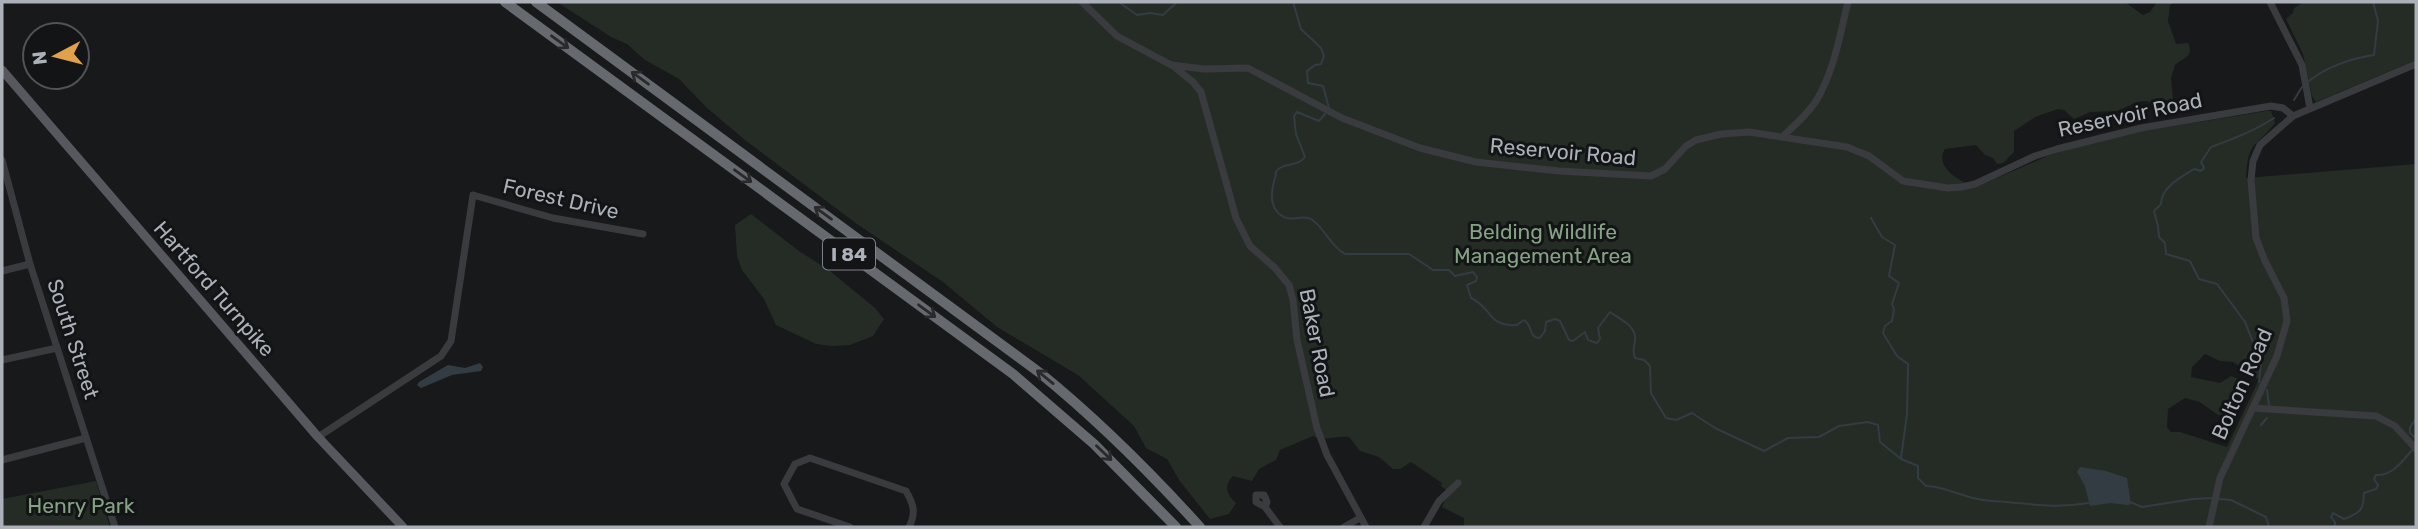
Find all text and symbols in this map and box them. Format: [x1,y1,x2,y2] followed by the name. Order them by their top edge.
[21,21,91,91] north arrow
[550,35,569,49] one-way arrow
[27,50,52,66] text: N
[631,71,650,85] one-way arrow
[2056,87,2204,142] street label: Reservoir Road
[1489,133,1637,170] street label: Reservoir Road
[734,169,752,184] one-way arrow
[501,173,622,224] street label: Forest Drive
[815,205,833,220] one-way arrow
[149,216,280,361] street label: Hartford Turnpike
[1454,219,1632,268] park label: Belding Wildlife Management Area
[823,238,875,270] road number: I 84
[42,276,105,402] street label: South Street
[1295,286,1340,399] street label: Baker Road
[917,304,936,318] one-way arrow
[2206,324,2277,443] street label: Bolton Road
[1037,370,1055,385] one-way arrow
[1095,445,1112,462] one-way arrow
[27,493,135,518] park label: Henry Park

